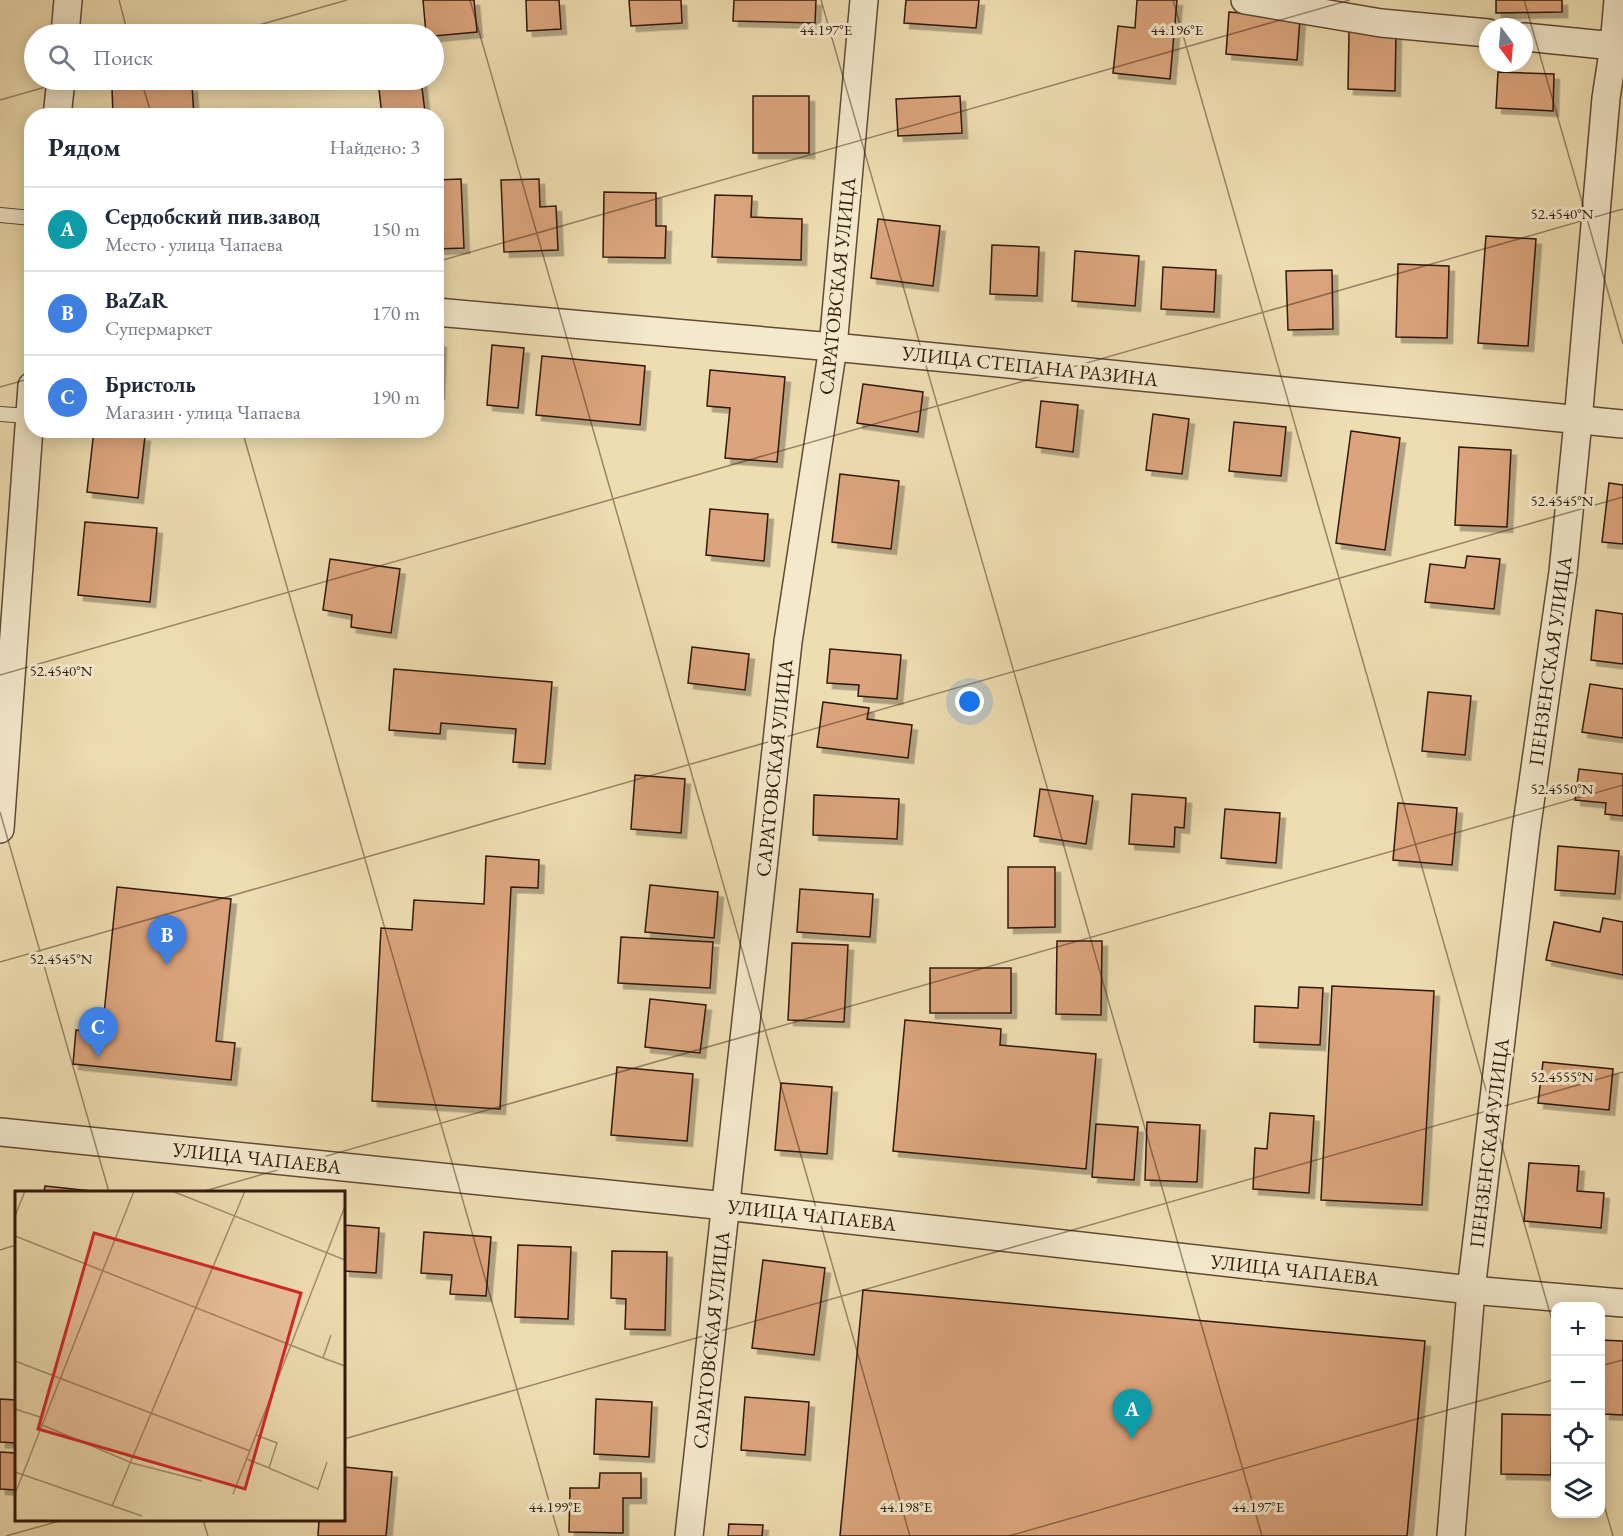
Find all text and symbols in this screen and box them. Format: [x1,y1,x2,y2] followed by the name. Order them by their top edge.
[1479,18,1533,72] north arrow
[800,20,853,39] text: 44.197°E
[1151,20,1204,39] text: 44.196°E
[24,24,444,90] search box
[45,41,78,74] icon: search
[93,43,153,72] text: Поиск
[48,130,121,164] text: Рядом
[329,134,420,160] text: Найдено: 3
[813,176,861,396] street label: САРАТОВСКАЯ УЛИЦА
[105,202,320,231] text: Сердобский пив.завод
[1531,204,1594,223] text: 52.4540°N
[60,216,75,242] text: A
[372,216,420,242] text: 150 m
[105,231,283,257] text: Место · улица Чапаева
[105,286,168,315] text: BaZaR
[61,300,74,326] text: B
[372,300,420,326] text: 170 m
[105,315,212,341] text: Супермаркет
[900,339,1160,392] street label: УЛИЦА СТЕПАНА РАЗИНА
[105,370,196,399] text: Бристоль
[60,384,75,410] text: C
[372,384,420,410] text: 190 m
[105,399,301,425] text: Магазин · улица Чапаева
[1531,491,1594,510] text: 52.4545°N
[1522,554,1578,767] street label: ПЕНЗЕНСКАЯ УЛИЦА
[750,658,798,878] street label: САРАТОВСКАЯ УЛИЦА
[30,661,93,680] text: 52.4540°N
[955,687,984,716] your location
[1531,779,1594,798] text: 52.4550°N
[148,916,186,965] pin: B
[30,949,93,968] text: 52.4545°N
[78,1008,118,1057] pin: C
[1463,1036,1515,1249] street label: ПЕНЗЕНСКАЯ УЛИЦА
[1531,1067,1594,1086] text: 52.4555°N
[170,1136,343,1180] street label: УЛИЦА ЧАПАЕВА
[15,1191,345,1521] inset map
[725,1193,898,1237] street label: УЛИЦА ЧАПАЕВА
[687,1230,735,1450] street label: САРАТОВСКАЯ УЛИЦА
[1208,1248,1381,1292] street label: УЛИЦА ЧАПАЕВА
[1551,1302,1605,1518] map controls
[1551,1302,1605,1356] button: +
[1551,1356,1605,1410] button: −
[1112,1390,1152,1439] pin: A
[1551,1410,1605,1464] button: locate
[1551,1464,1605,1518] button: layers
[529,1497,582,1516] text: 44.199°E
[880,1497,933,1516] text: 44.198°E
[1232,1497,1285,1516] text: 44.197°E

